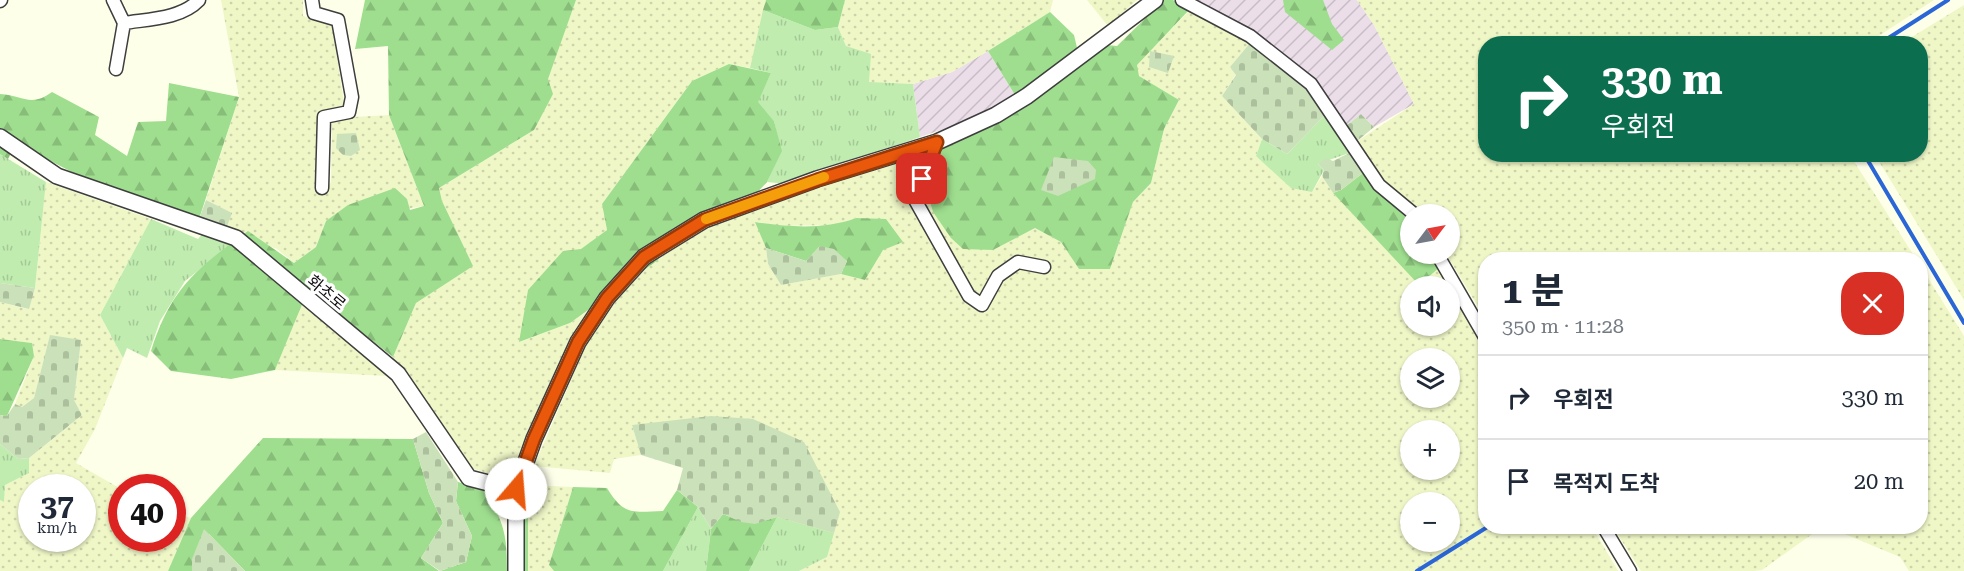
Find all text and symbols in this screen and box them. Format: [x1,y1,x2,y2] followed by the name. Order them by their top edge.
[1601,55,1723,104] text: 330 m
[1502,60,1580,138] icon: right
[1601,111,1676,143] text: 우회전
[896,153,947,204] pin
[905,162,938,195] icon: arrive
[1400,204,1460,264] north arrow
[1400,204,1460,552] map controls
[1502,270,1564,312] text: 1 분
[304,271,350,314] street label: 화초로
[1841,272,1904,335] button: close
[1400,276,1460,336] button: sound
[1502,314,1624,338] text: 350 m · 11:28
[1400,348,1460,408] button: layers
[1502,381,1535,414] icon: right
[1841,385,1904,410] text: 330 m
[1553,387,1614,412] text: 우회전
[1400,420,1460,480] button: +
[484,457,548,521] position arrow
[1502,465,1535,498] icon: arrive
[1854,469,1904,494] text: 20 m
[1553,471,1660,496] text: 목적지 도착
[108,474,186,552] speed limit sign: 40
[40,488,74,523] text: 37
[1400,492,1460,552] button: −
[37,519,77,537] text: km/h

